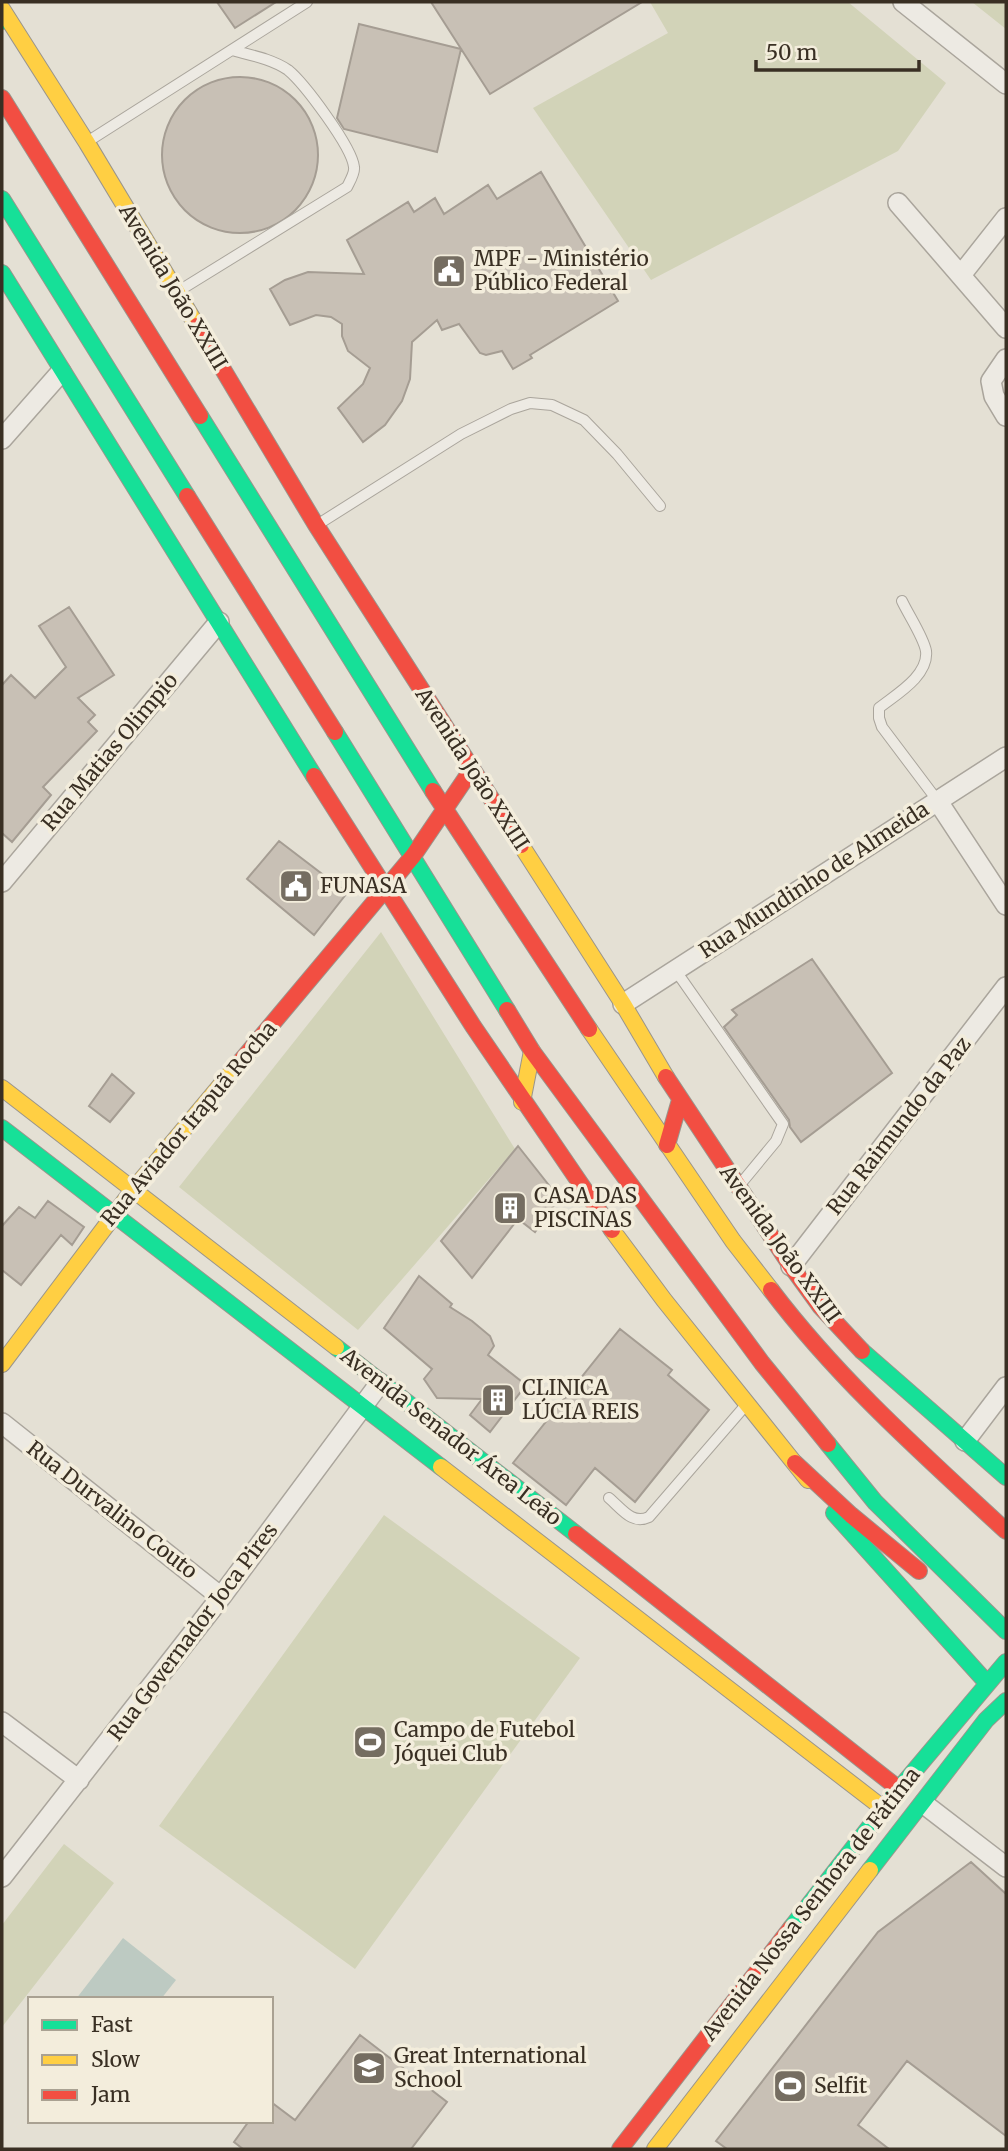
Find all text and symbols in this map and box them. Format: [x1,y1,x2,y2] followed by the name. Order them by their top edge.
[756,28,919,72] scale bar
[766,39,817,66] text: 50 m
[113,198,234,375] street label: Avenida João XXIII
[474,245,649,296] place label: MPF - Ministério Público Federal
[430,252,468,290] public building icon: MPF - Ministério Público Federal
[36,667,184,836] street label: Rua Matias Olimpio
[409,681,535,855] street label: Avenida João XXIII
[694,795,934,964] street label: Rua Mundinho de Almeida
[277,867,315,905] public building icon: FUNASA
[320,872,407,899] place label: FUNASA
[95,1016,282,1232] street label: Rua Aviador Irapuã Rocha
[821,1031,977,1220] street label: Rua Raimundo da Paz
[713,1159,847,1328] street label: Avenida João XXIII
[534,1182,637,1233] place label: CASA DAS PISCINAS
[491,1189,529,1227] building icon: CASA DAS PISCINAS
[335,1341,568,1531] street label: Avenida Senador Área Leão
[522,1374,639,1425] place label: CLINICA LÚCIA REIS
[479,1381,517,1419] building icon: CLINICA LÚCIA REIS
[22,1435,203,1585] street label: Rua Durvalino Couto
[102,1517,283,1746] street label: Rua Governador Joca Pires
[393,1716,575,1767] place label: Campo de Futebol Jóquei Club
[351,1723,389,1761] sports icon: Campo de Futebol Jóquei Club
[695,1762,926,2047] street label: Avenida Nossa Senhora de Fátima
[28,1997,273,2123] legend
[91,2011,133,2038] text: Fast
[394,2042,587,2093] place label: Great International School
[91,2046,140,2073] text: Slow
[350,2049,388,2087] school or university icon: Great International School
[771,2067,809,2105] sports icon: Selfit
[814,2072,867,2099] place label: Selfit
[90,2081,130,2108] text: Jam

